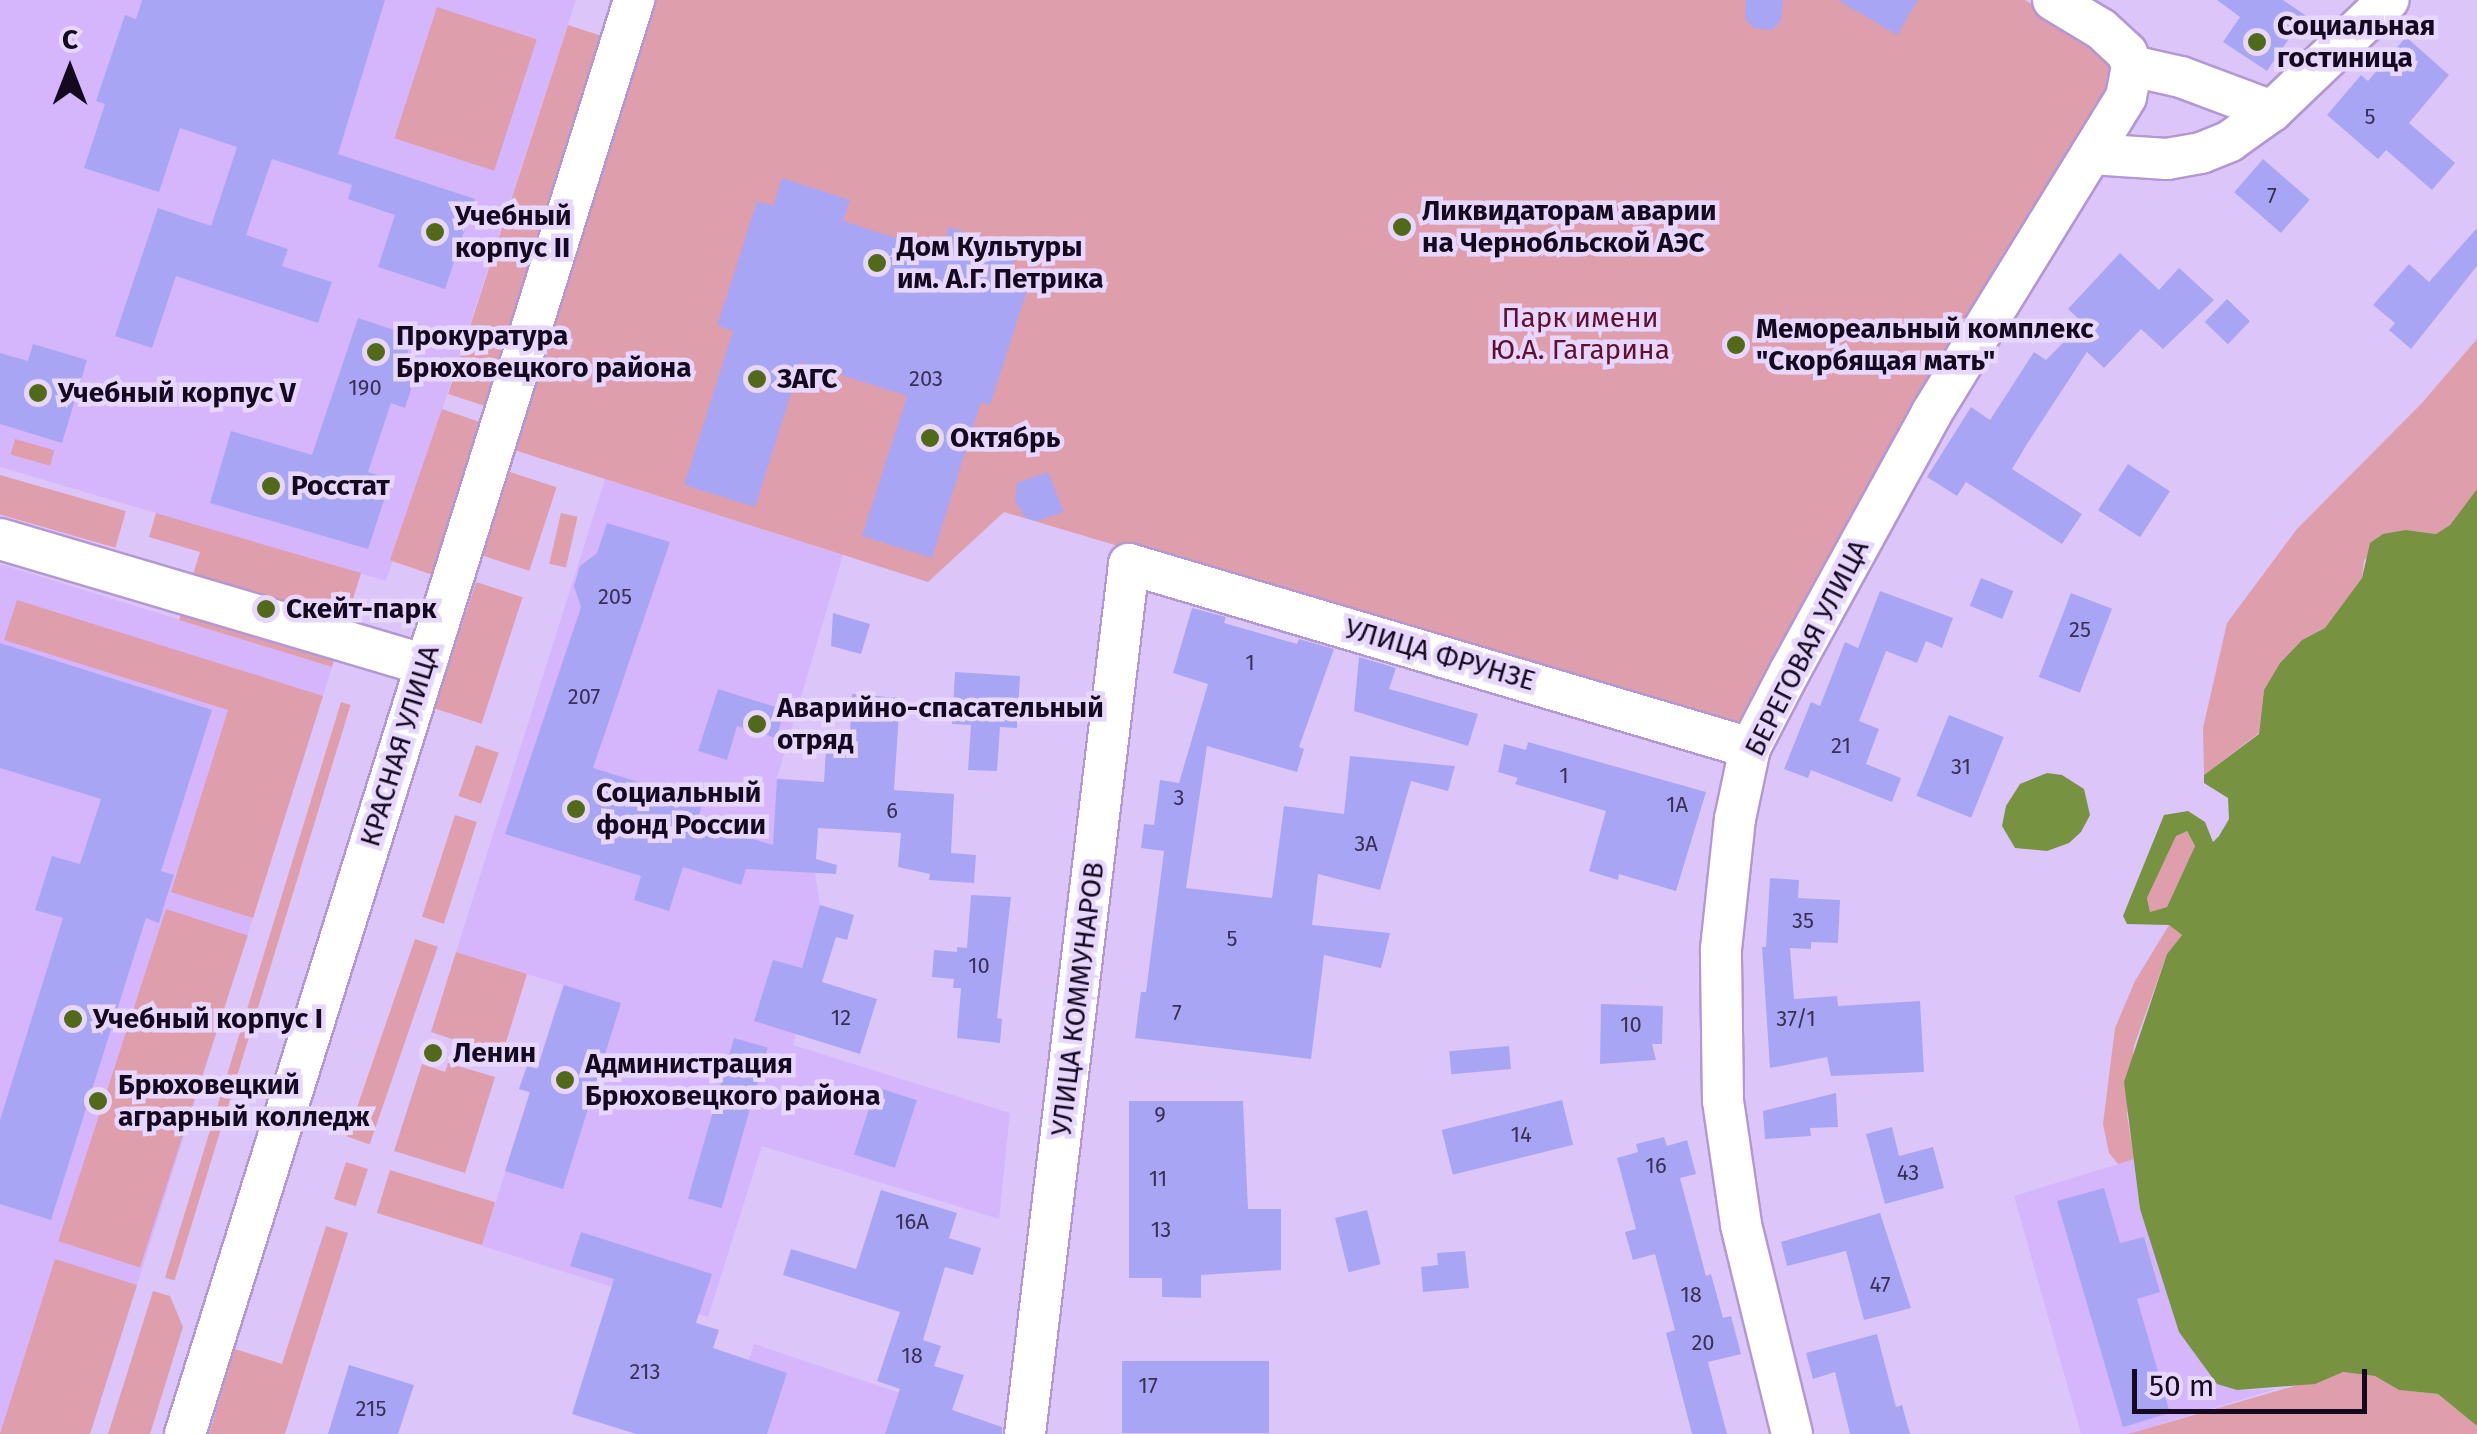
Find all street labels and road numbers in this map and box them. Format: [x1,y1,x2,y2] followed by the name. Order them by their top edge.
[1738,534,1876,762] street label: БЕРЕГОВАЯ УЛИЦА
[1341,612,1539,698] street label: УЛИЦА ФРУНЗЕ
[353,641,447,851] street label: КРАСНАЯ УЛИЦА
[1045,860,1111,1138] street label: УЛИЦА КОММУНАРОВ

